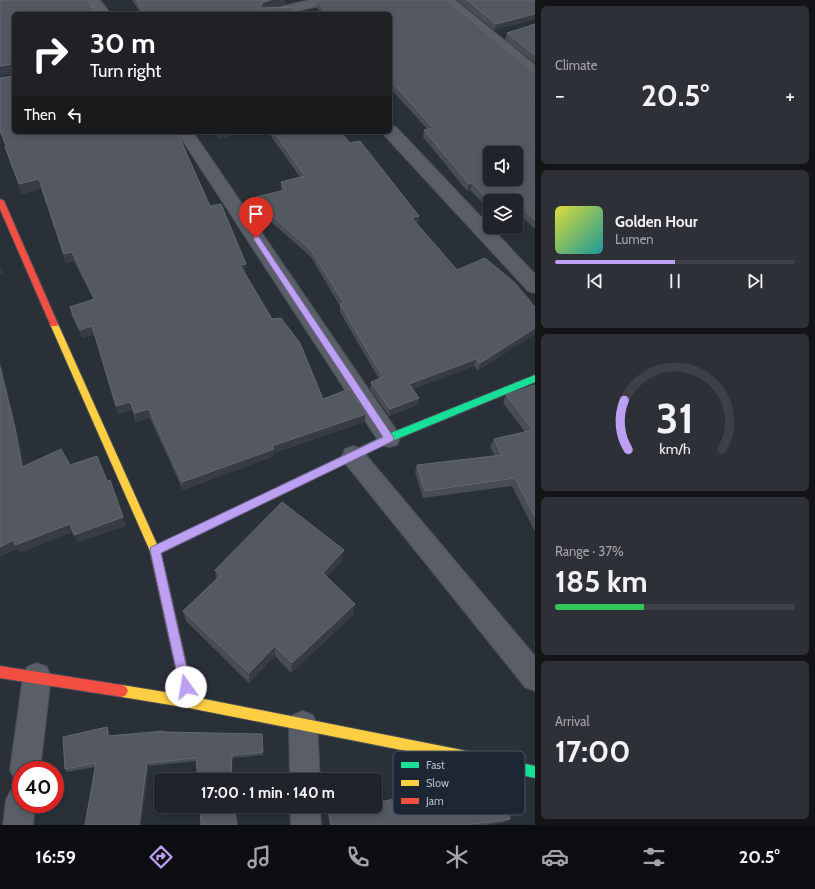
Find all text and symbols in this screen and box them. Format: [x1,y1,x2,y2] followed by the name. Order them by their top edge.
[90,26,156,60] text: 30 m
[24,28,76,80] icon: right
[555,57,597,73] text: Climate
[90,60,161,82] text: Turn right
[641,77,709,114] text: 20.5°
[555,82,565,109] text: −
[785,82,795,109] text: +
[64,104,86,126] icon: left
[24,106,56,124] text: Then
[483,146,523,234] map controls
[483,146,523,186] button: sound
[483,194,523,234] button: layers
[239,197,273,238] pin
[245,203,267,225] icon: arrive
[615,213,698,231] text: Golden Hour
[615,231,654,247] text: Lumen
[584,270,606,292] icon: previous
[664,270,686,292] icon: pause
[744,270,766,292] icon: next
[656,393,694,443] text: 31
[659,440,691,458] text: km/h
[555,543,624,559] text: Range · 37%
[555,563,648,600] text: 185 km
[165,666,207,708] position arrow
[555,713,590,729] text: Arrival
[555,733,630,770] text: 17:00
[393,751,525,815] legend
[426,758,445,772] text: Fast
[12,761,64,813] speed limit sign: 40
[426,776,449,790] text: Slow
[201,784,335,802] text: 17:00 · 1 min · 140 m
[425,794,444,808] text: Jam
[147,843,175,871] icon: directions
[245,843,273,871] icon: music
[344,843,372,871] icon: phone
[443,843,471,871] icon: climate
[541,843,569,871] icon: car
[640,843,668,871] icon: filters
[35,846,76,868] text: 16:59
[739,846,780,868] text: 20.5°

